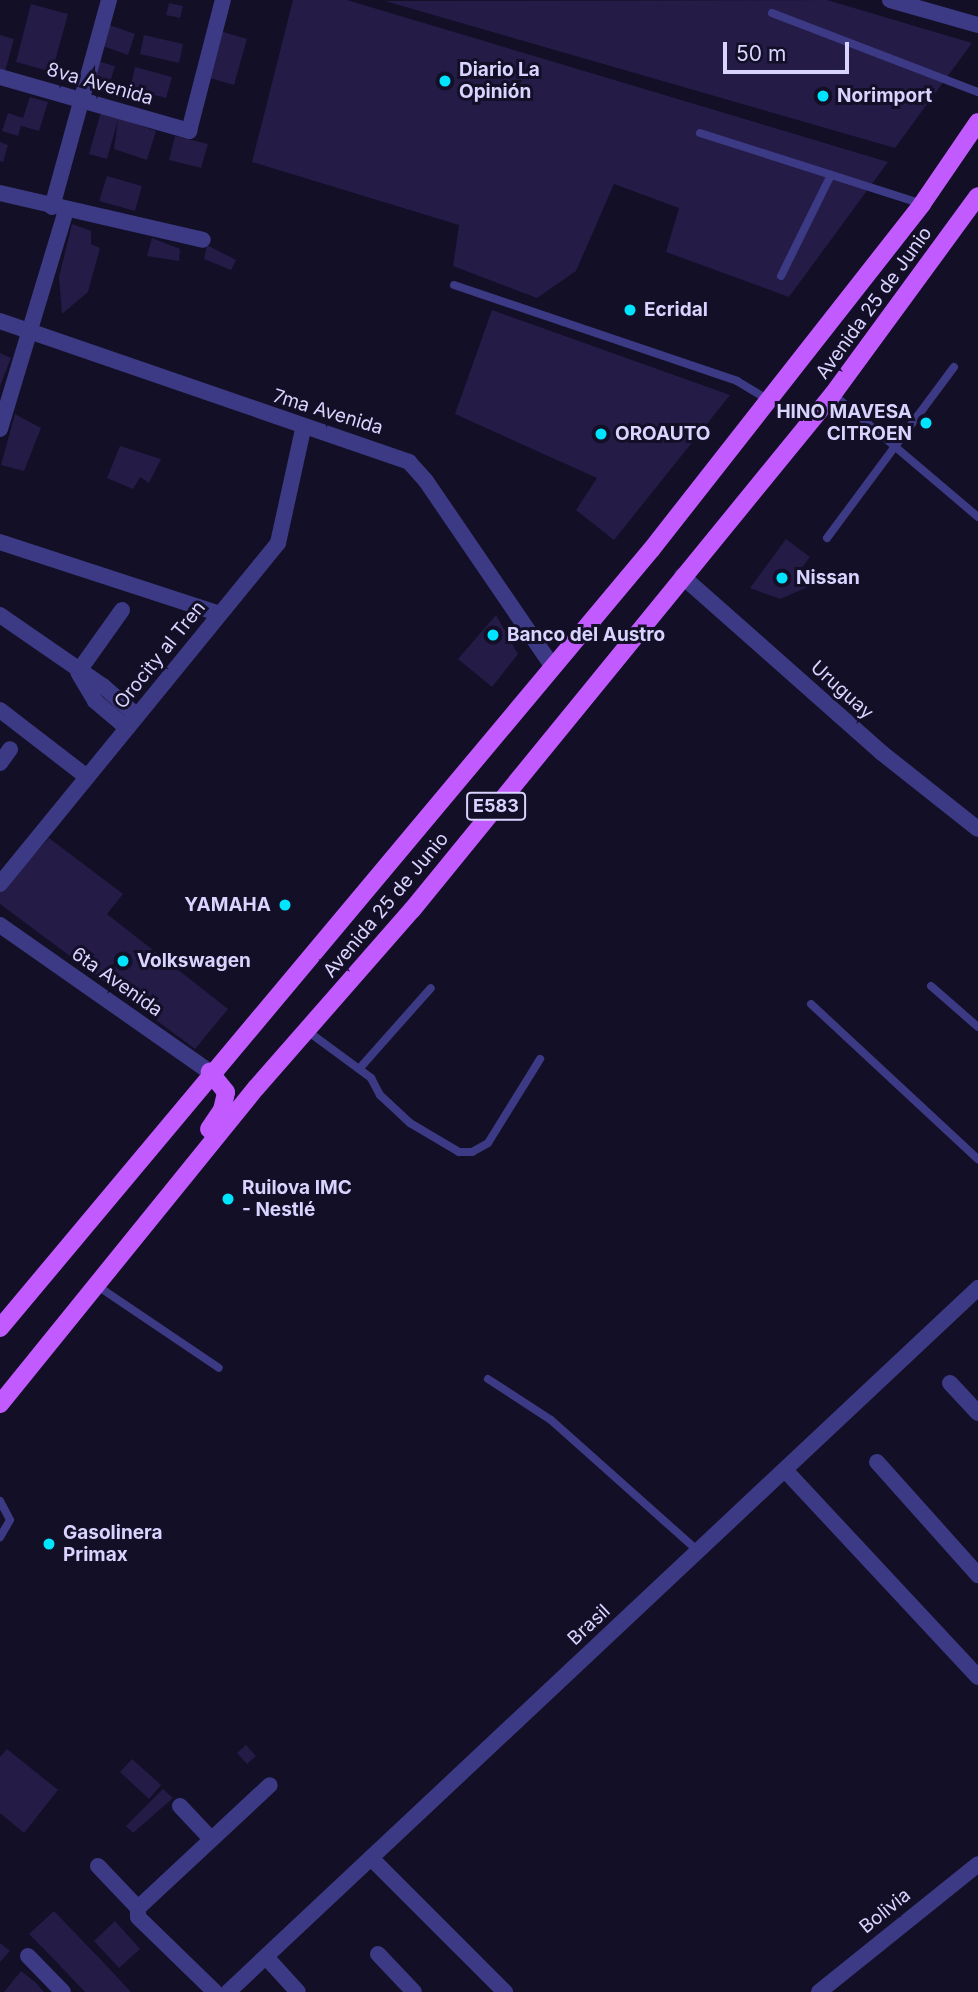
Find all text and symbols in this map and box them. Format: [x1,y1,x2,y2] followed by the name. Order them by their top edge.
[726,28,852,72] scale bar
[736,41,786,66] text: 50 m
[44,58,156,110] street label: 8va Avenida
[459,59,540,103] place label: Diario La Opinión
[437,73,453,89] marker: Diario La Opinión
[837,85,932,107] place label: Norimport
[815,88,831,104] marker: Norimport
[811,222,937,384] street label: Avenida 25 de Junio
[644,299,708,321] place label: Ecridal
[622,302,638,318] marker: Ecridal
[270,384,386,440] street label: 7ma Avenida
[776,401,912,445] place label: HINO MAVESA CITROEN
[918,415,934,431] marker: HINO MAVESA CITROEN
[615,423,710,445] place label: OROAUTO
[593,426,609,442] marker: OROAUTO
[796,567,860,589] place label: Nissan
[774,570,790,586] marker: Nissan
[110,597,210,713] street label: Orocity al Tren
[507,624,665,646] place label: Banco del Austro
[485,627,501,643] marker: Banco del Austro
[806,656,878,724] street label: Uruguay
[464,792,528,820] road number: E583
[319,828,453,982] street label: Avenida 25 de Junio
[184,894,271,916] place label: YAMAHA
[277,897,293,913] marker: YAMAHA
[67,942,167,1022] street label: 6ta Avenida
[137,950,251,972] place label: Volkswagen
[115,953,131,969] marker: Volkswagen
[242,1177,352,1221] place label: Ruilova IMC - Nestlé
[220,1191,236,1207] marker: Ruilova IMC - Nestlé
[63,1522,163,1566] place label: Gasolinera Primax
[41,1536,57,1552] marker: Gasolinera Primax
[563,1600,615,1650] street label: Brasil
[855,1884,915,1938] street label: Bolivia

